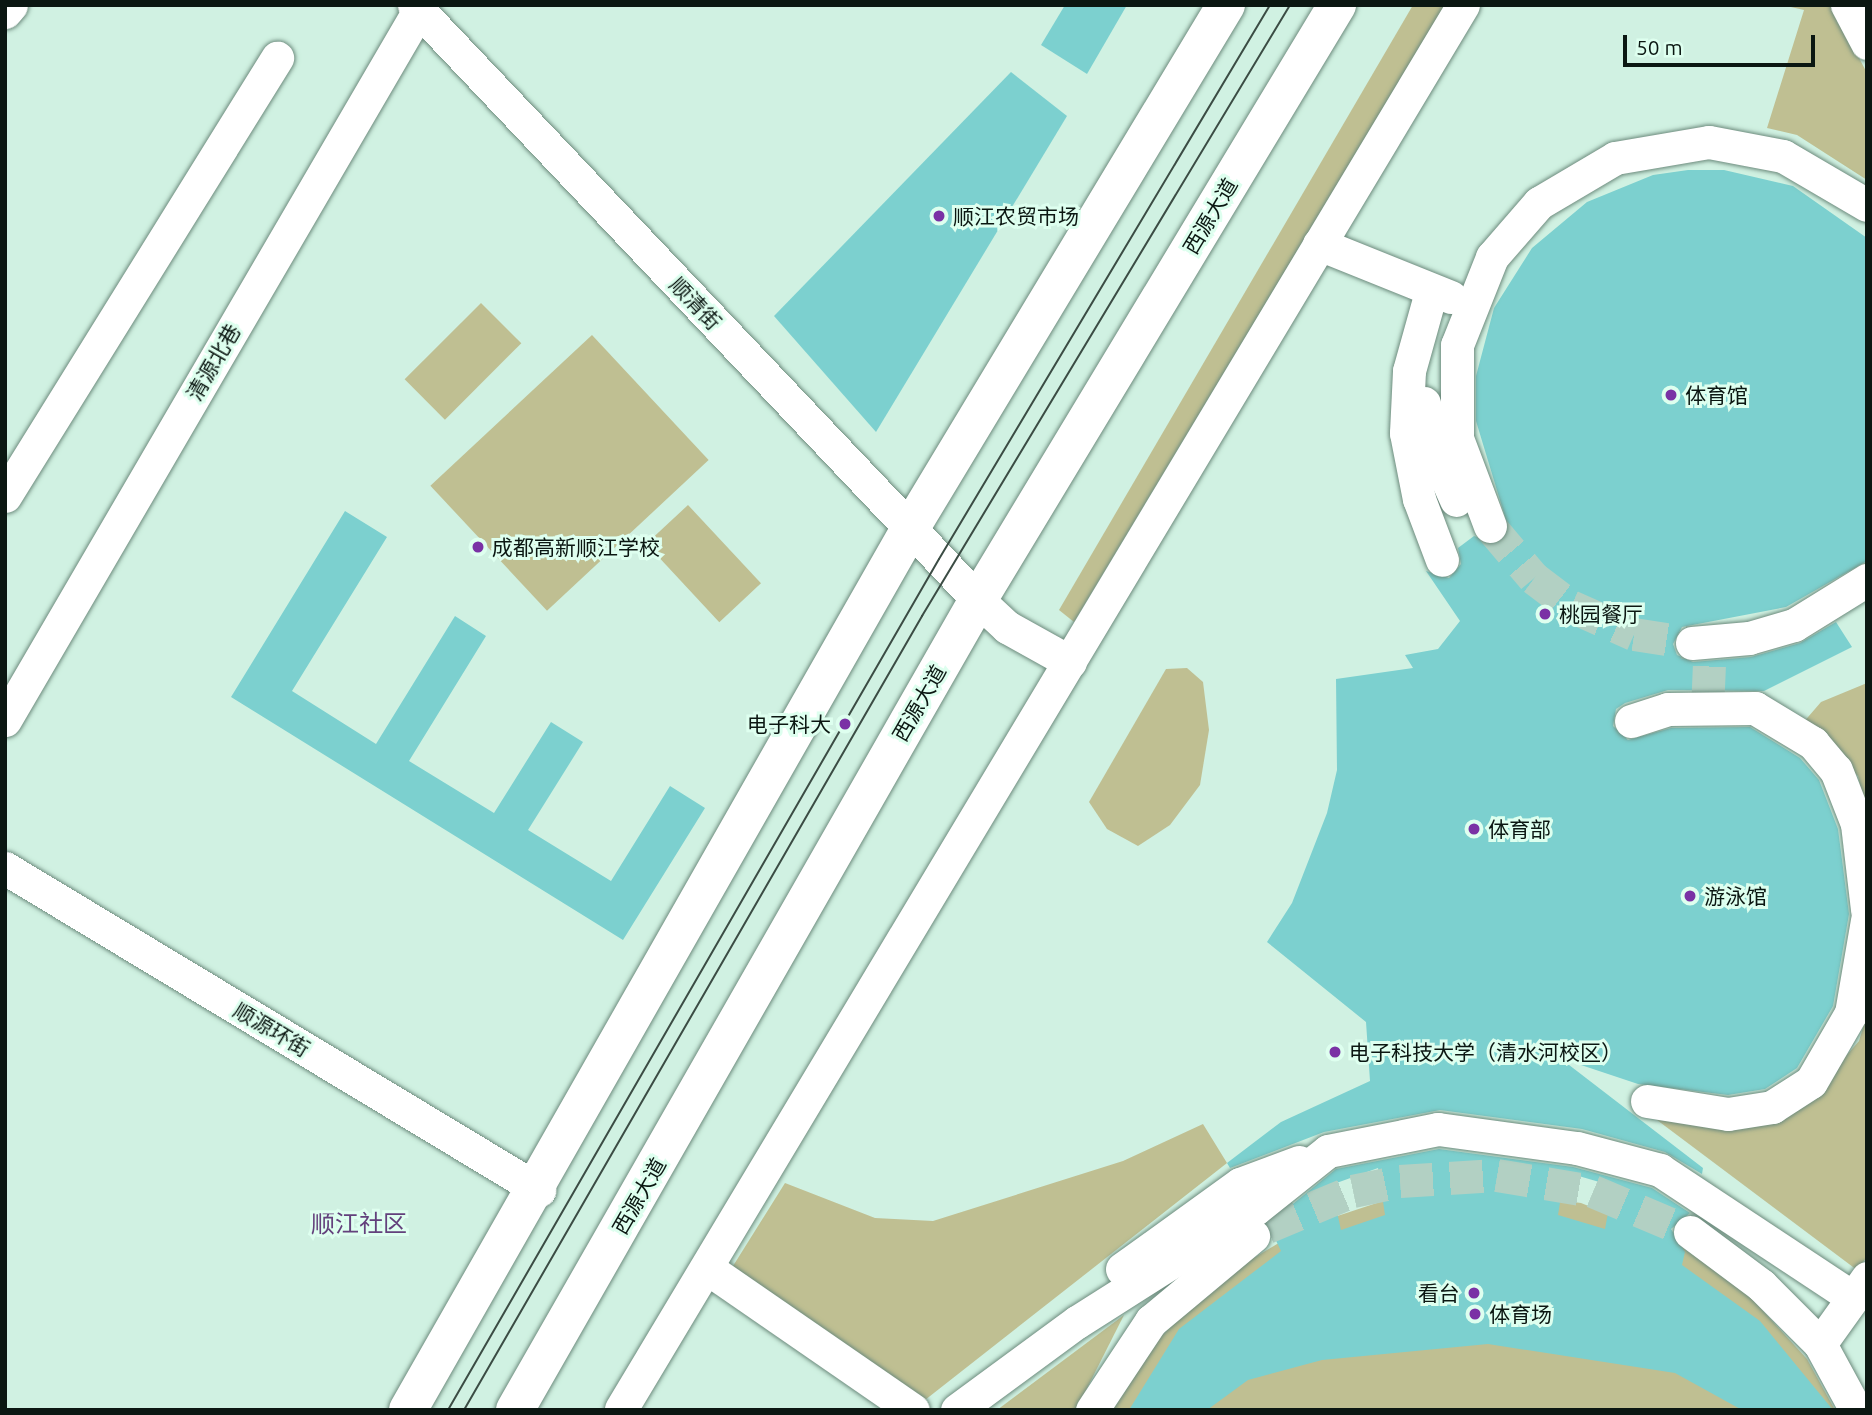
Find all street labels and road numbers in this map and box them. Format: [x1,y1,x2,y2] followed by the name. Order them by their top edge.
[1178,174,1242,258] street label: 西源大道
[665,271,727,335] street label: 顺清街
[181,319,245,405] street label: 清源北巷
[887,660,951,746] street label: 西源大道
[230,997,314,1061] street label: 顺源环街
[607,1153,671,1239] street label: 西源大道

